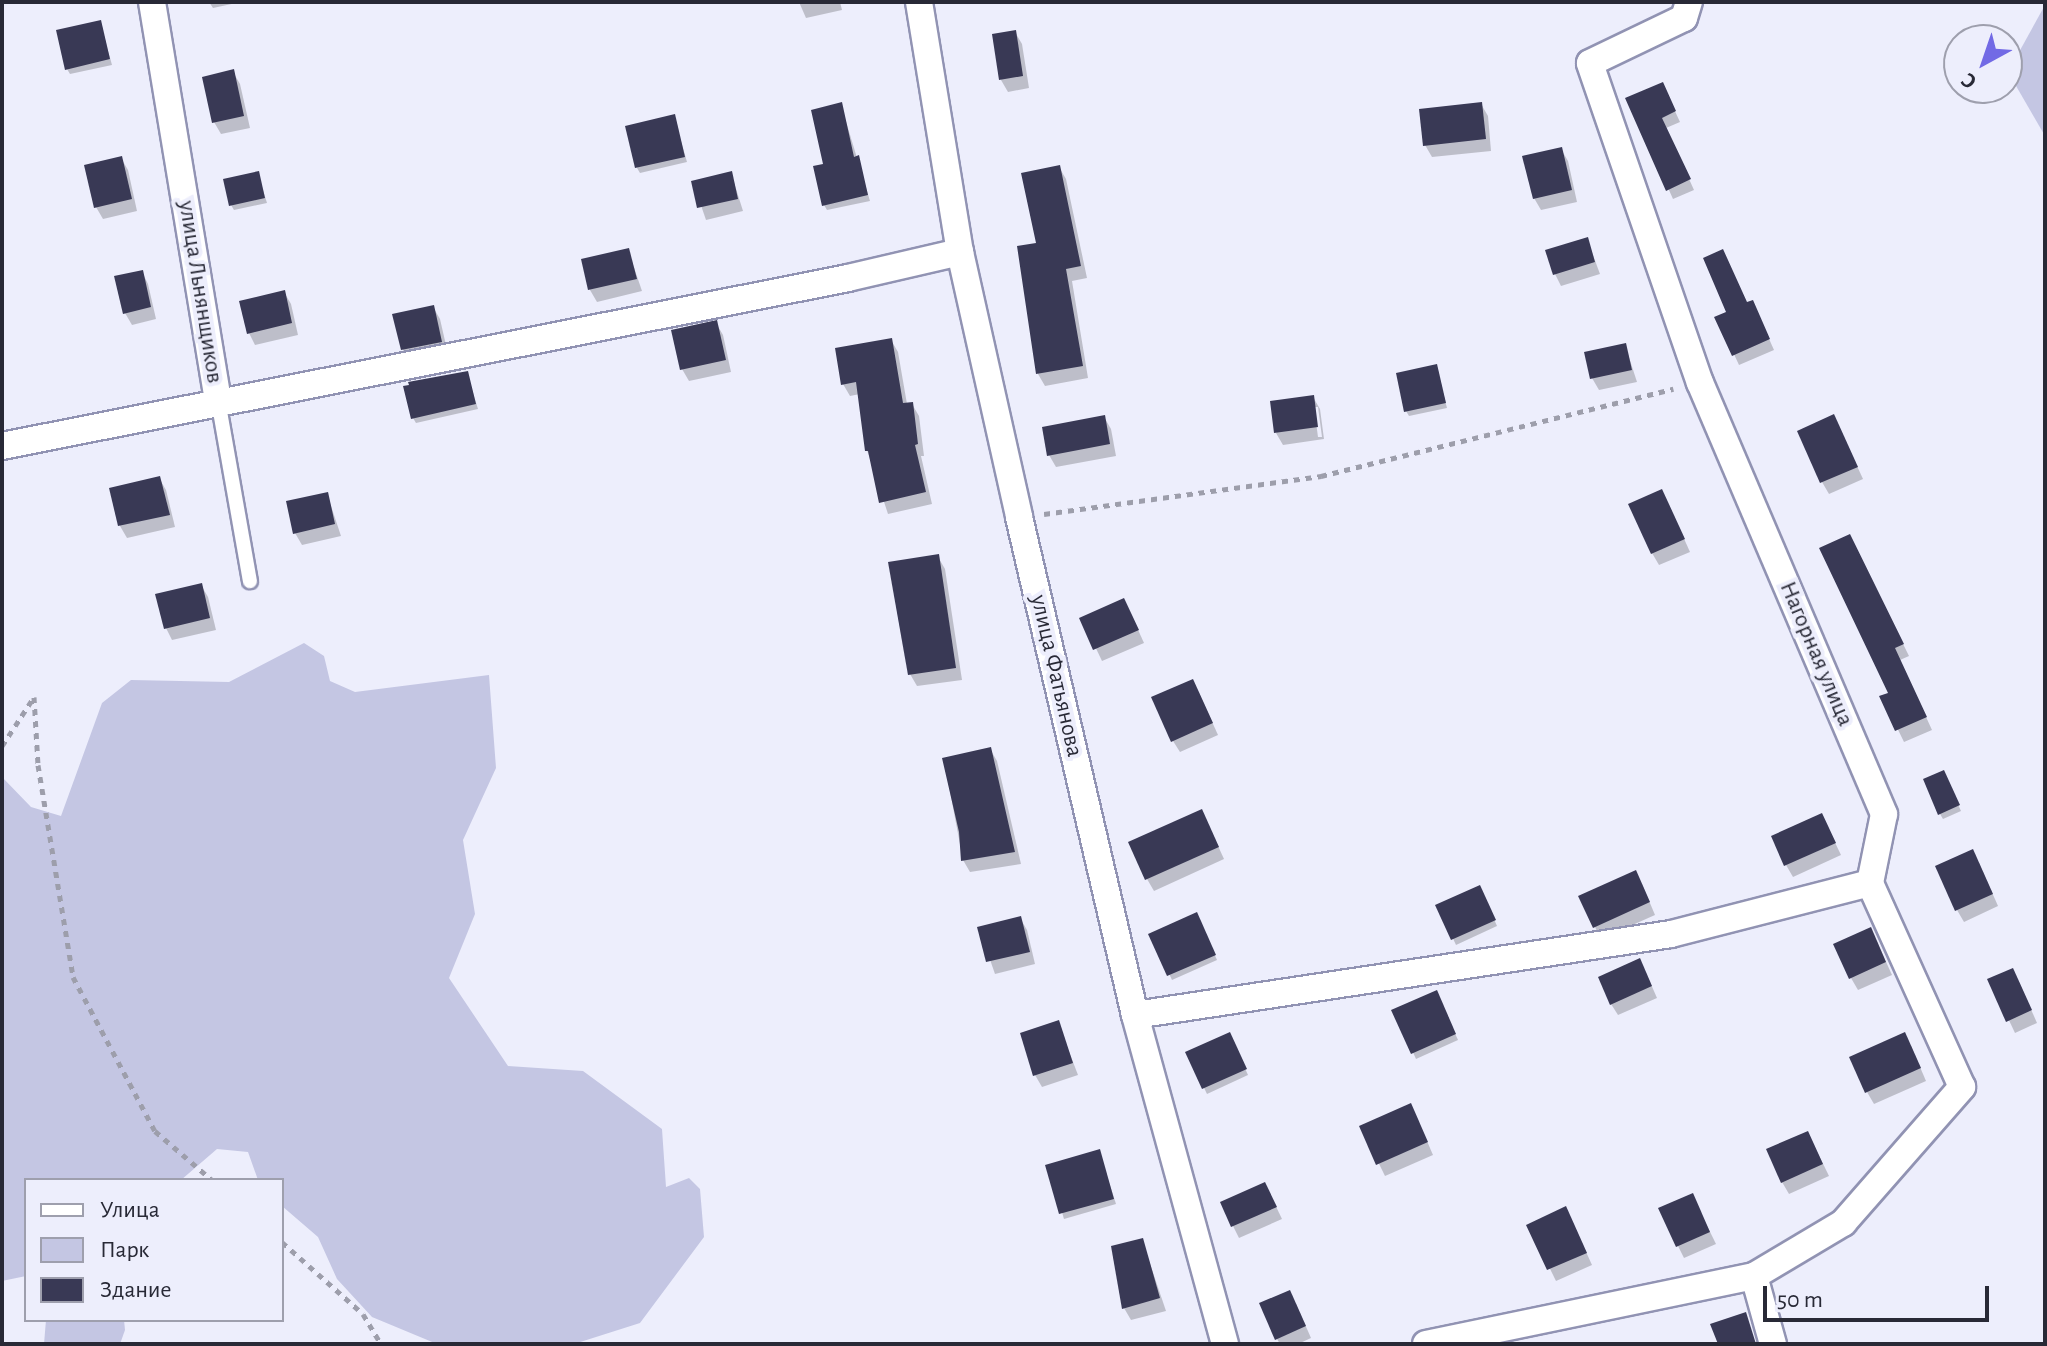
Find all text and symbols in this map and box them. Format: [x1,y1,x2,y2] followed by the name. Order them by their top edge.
[1943,24,2023,104] north arrow
[1957,69,1981,93] text: С
[171,199,229,385] street label: улица Льнянщиков
[1773,577,1859,731] street label: Нагорная улица
[1023,592,1089,760] street label: улица Фатьянова
[24,1178,284,1322] legend
[100,1198,160,1222] text: Улица
[100,1238,149,1262] text: Парк
[1767,1270,1993,1320] scale bar
[100,1278,171,1302] text: Здание
[1777,1288,1823,1312] text: 50 m

